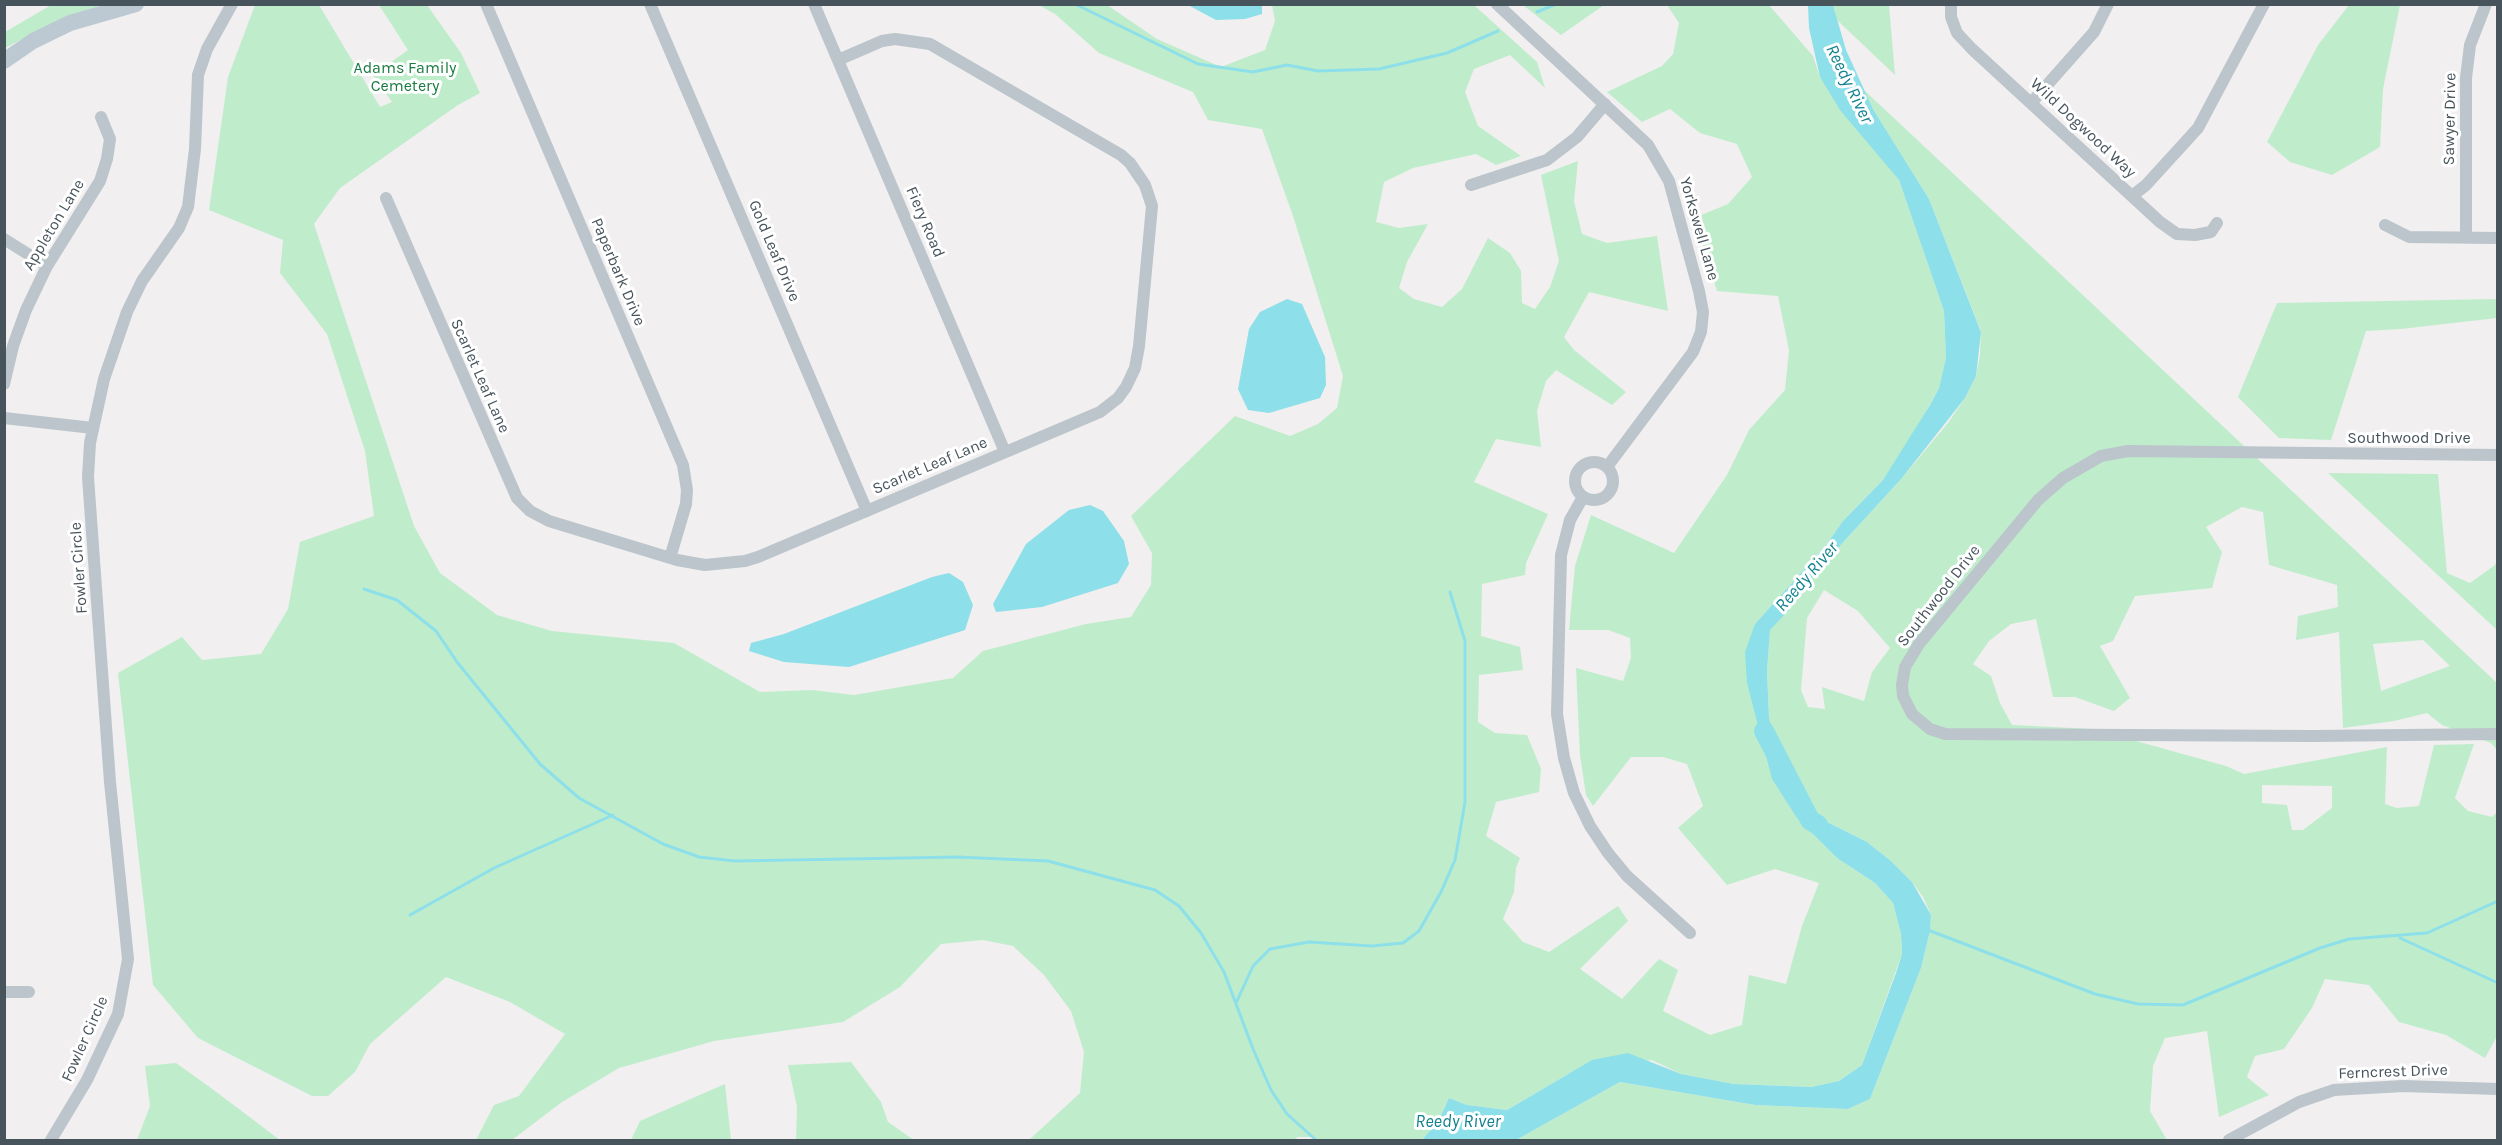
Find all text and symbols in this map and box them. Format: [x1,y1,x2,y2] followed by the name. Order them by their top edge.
[1821,41,1877,127] water label: Reedy River
[353,58,457,96] park label: Adams Family Cemetery
[2440,72,2460,166] street label: Sawyer Drive
[2026,74,2140,182] street label: Wild Dogwood Way
[1675,175,1723,283] street label: Yorkswell Lane
[19,176,89,274] street label: Appleton Lane
[901,184,949,260] street label: Fiery Road
[744,198,804,304] street label: Gold Leaf Drive
[587,215,649,329] street label: Paperbark Drive
[446,316,514,436] street label: Scarlet Leaf Lane
[2347,428,2471,448] street label: Southwood Drive
[870,433,990,499] street label: Scarlet Leaf Lane
[66,522,92,614] street label: Fowler Circle
[1771,538,1843,616] water label: Reedy River
[1893,541,1985,651] street label: Southwood Drive
[58,993,112,1085] street label: Fowler Circle
[2338,1060,2448,1084] street label: Ferncrest Drive
[1415,1111,1501,1133] water label: Reedy River

